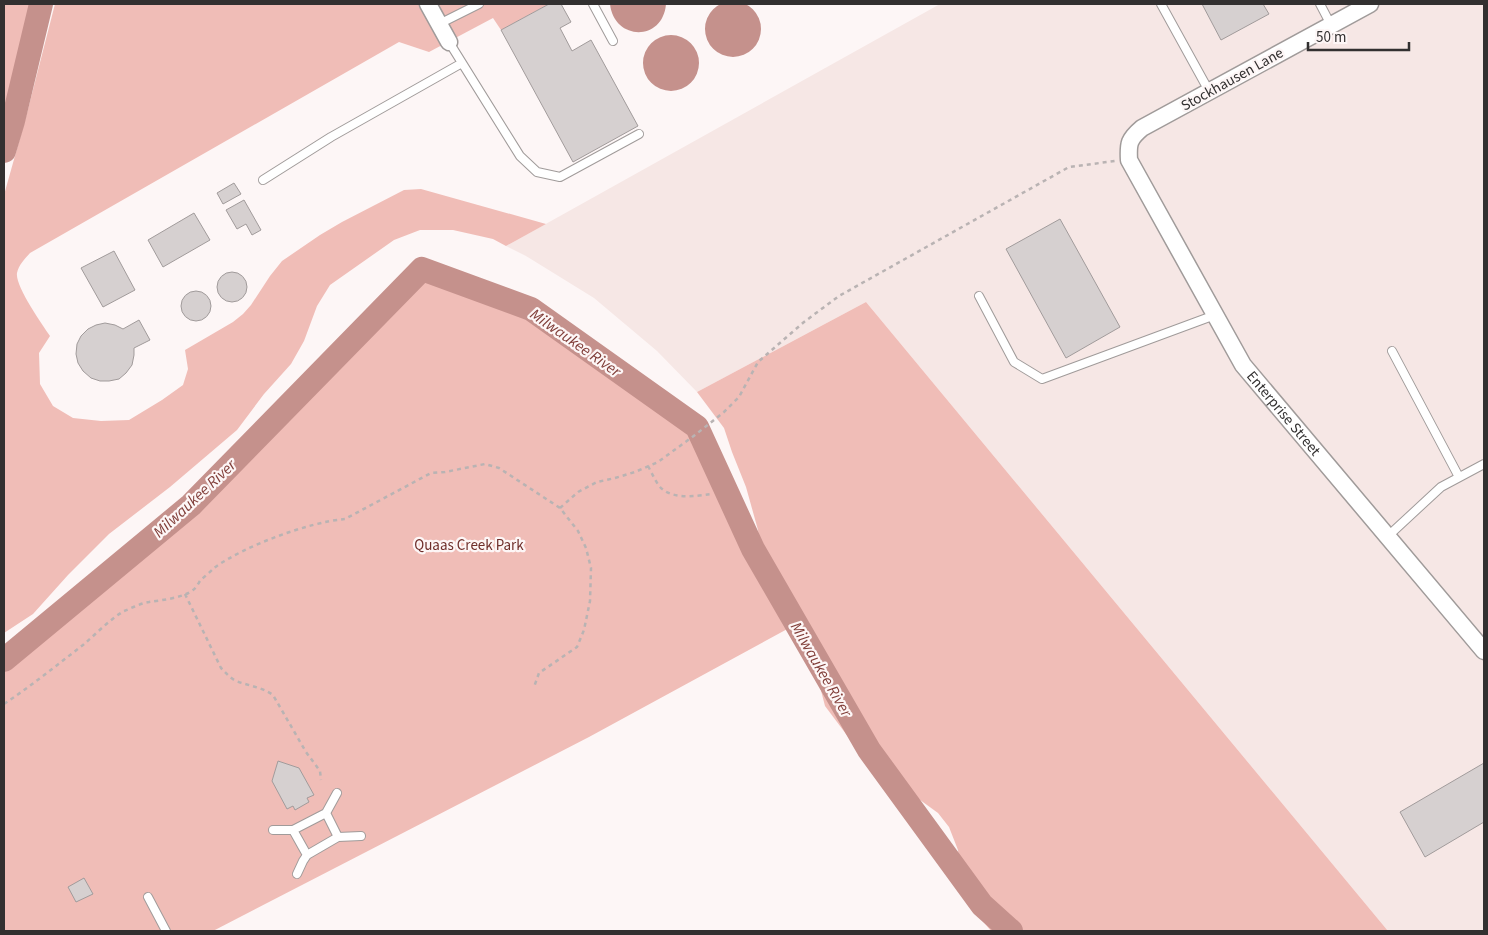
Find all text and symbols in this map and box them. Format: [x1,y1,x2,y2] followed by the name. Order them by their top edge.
[1308,20,1409,52] scale bar
[1316,27,1346,48] text: 50 m
[1177,43,1287,116] street label: Stockhausen Lane
[526,303,626,383] water label: Milwaukee River
[1241,367,1325,461] street label: Enterprise Street
[148,453,242,543] water label: Milwaukee River
[414,535,524,556] park label: Quaas Creek Park
[785,618,858,722] water label: Milwaukee River

